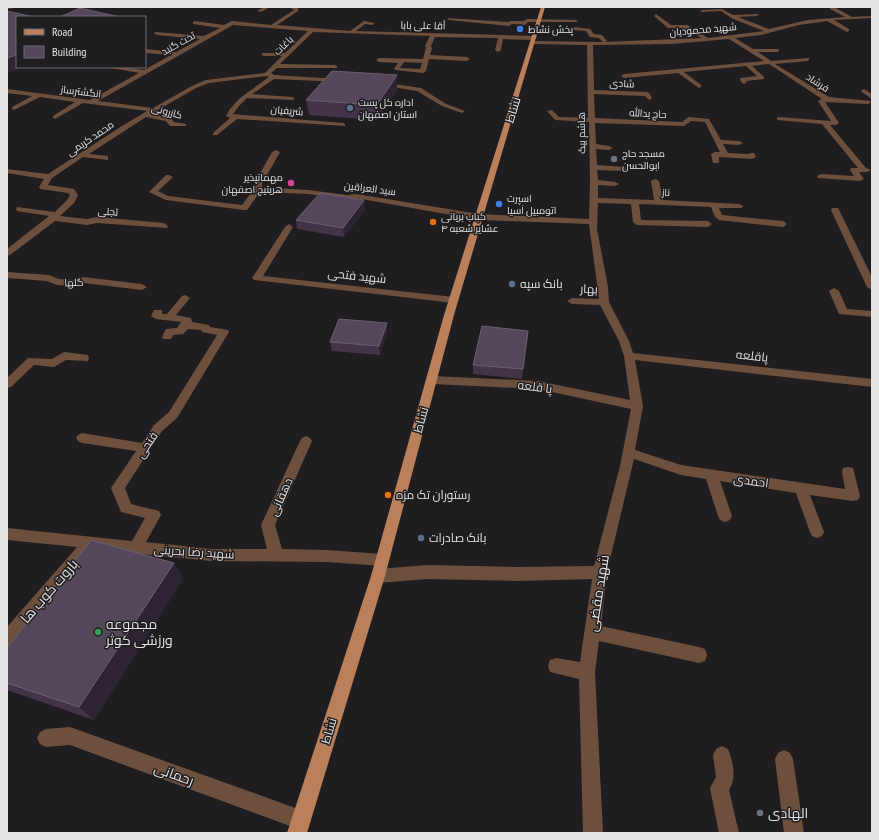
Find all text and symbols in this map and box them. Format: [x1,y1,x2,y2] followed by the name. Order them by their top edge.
[16,16,146,68] legend
[400,19,446,32] street label: آقا علی بابا
[669,20,737,39] street label: شهید محمودیان
[528,23,573,36] place label: پخش نشاط
[52,24,72,39] text: Road
[515,24,525,34] marker: پخش نشاط
[159,29,198,58] street label: تخت گنبد
[271,33,296,58] street label: باغات
[52,44,87,59] text: Building
[804,70,832,95] street label: فرشاد
[609,77,635,90] street label: شادی
[59,82,102,100] street label: انگشترساز
[502,95,524,125] street label: نشاط
[358,96,417,121] place label: اداره کل پست استان اصفهان
[150,101,184,122] street label: کازرونی
[270,103,304,118] street label: شریفیان
[345,103,355,113] marker: اداره کل پست استان اصفهان
[629,105,667,121] street label: حاج یدالله
[575,112,589,154] street label: هاشم بیک
[64,118,116,159] street label: محمد کریمی
[622,147,665,172] place label: مسجد حاج ابوالحسن
[609,154,619,164] marker: مسجد حاج ابوالحسن
[222,171,283,196] place label: مهمانپذیر هریتیج اصفهان
[286,178,296,188] marker: مهمانپذیر هریتیج اصفهان
[343,179,397,198] street label: سید العراقین
[661,186,670,199] street label: ناز
[507,192,556,217] place label: اسپرت اتومبیل آسیا
[494,199,504,209] marker: اسپرت اتومبیل آسیا
[97,204,119,219] street label: تجلی
[441,210,498,235] place label: کباب بریانی عشایر شعبه ۴
[428,217,438,227] marker: کباب بریانی عشایر شعبه ۴
[327,265,387,286] street label: شهید فتحی
[64,276,84,289] street label: گلها
[520,276,563,292] place label: بانک سپه
[507,279,517,289] marker: بانک سپه
[579,281,598,296] street label: بهار
[735,346,770,367] street label: پاقلعه
[517,377,554,398] street label: پا قلعه
[410,405,431,434] street label: نشاط
[132,429,161,461] street label: فتحی
[733,471,770,490] street label: احمدی
[265,475,296,518] street label: دهقانی
[396,487,470,502] place label: رستوران تک مزه
[383,490,393,500] marker: رستوران تک مزه
[429,530,486,545] place label: بانک صادرات
[416,533,426,543] marker: بانک صادرات
[153,541,235,562] street label: شهید رضا بحرینی
[583,553,613,633] street label: شهید مقضی
[16,555,82,627] street label: باروت کوب ها
[105,615,173,649] place label: مجموعه ورزشی کوثر
[93,627,103,637] marker: مجموعه ورزشی کوثر
[318,716,340,746] street label: نشاط
[152,759,196,789] street label: رحمانی
[768,804,808,822] place label: الهادی
[755,808,765,818] marker: الهادی

